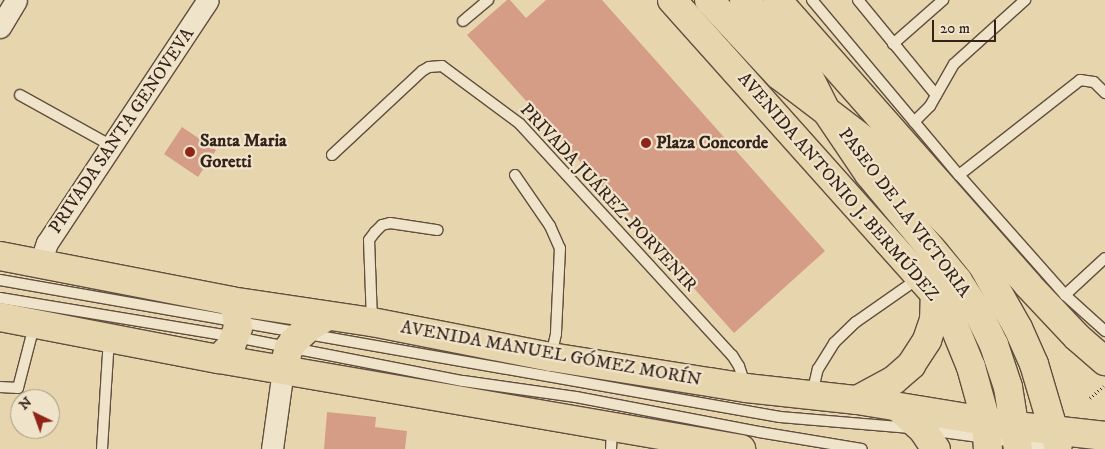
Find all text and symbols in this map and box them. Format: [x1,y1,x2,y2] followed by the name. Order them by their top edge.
[935,10,999,42] scale bar
[940,19,970,38] text: 20 m
[45,24,199,238] street label: PRIVADA SANTA GENOVEVA
[733,68,943,306] street label: AVENIDA ANTONIO J. BERMÚDEZ
[515,99,701,297] street label: PRIVADA JUÁREZ-PORVENIR
[833,124,975,302] street label: PASEO DE LA VICTORIA
[200,131,287,173] place label: Santa Maria Goretti
[656,132,768,154] place label: Plaza Concorde
[640,137,652,149] marker: Plaza Concorde
[184,146,196,158] marker: Santa Maria Goretti
[399,317,703,391] street label: AVENIDA MANUEL GÓMEZ MORÍN
[10,389,60,439] north arrow
[15,393,36,414] text: N

